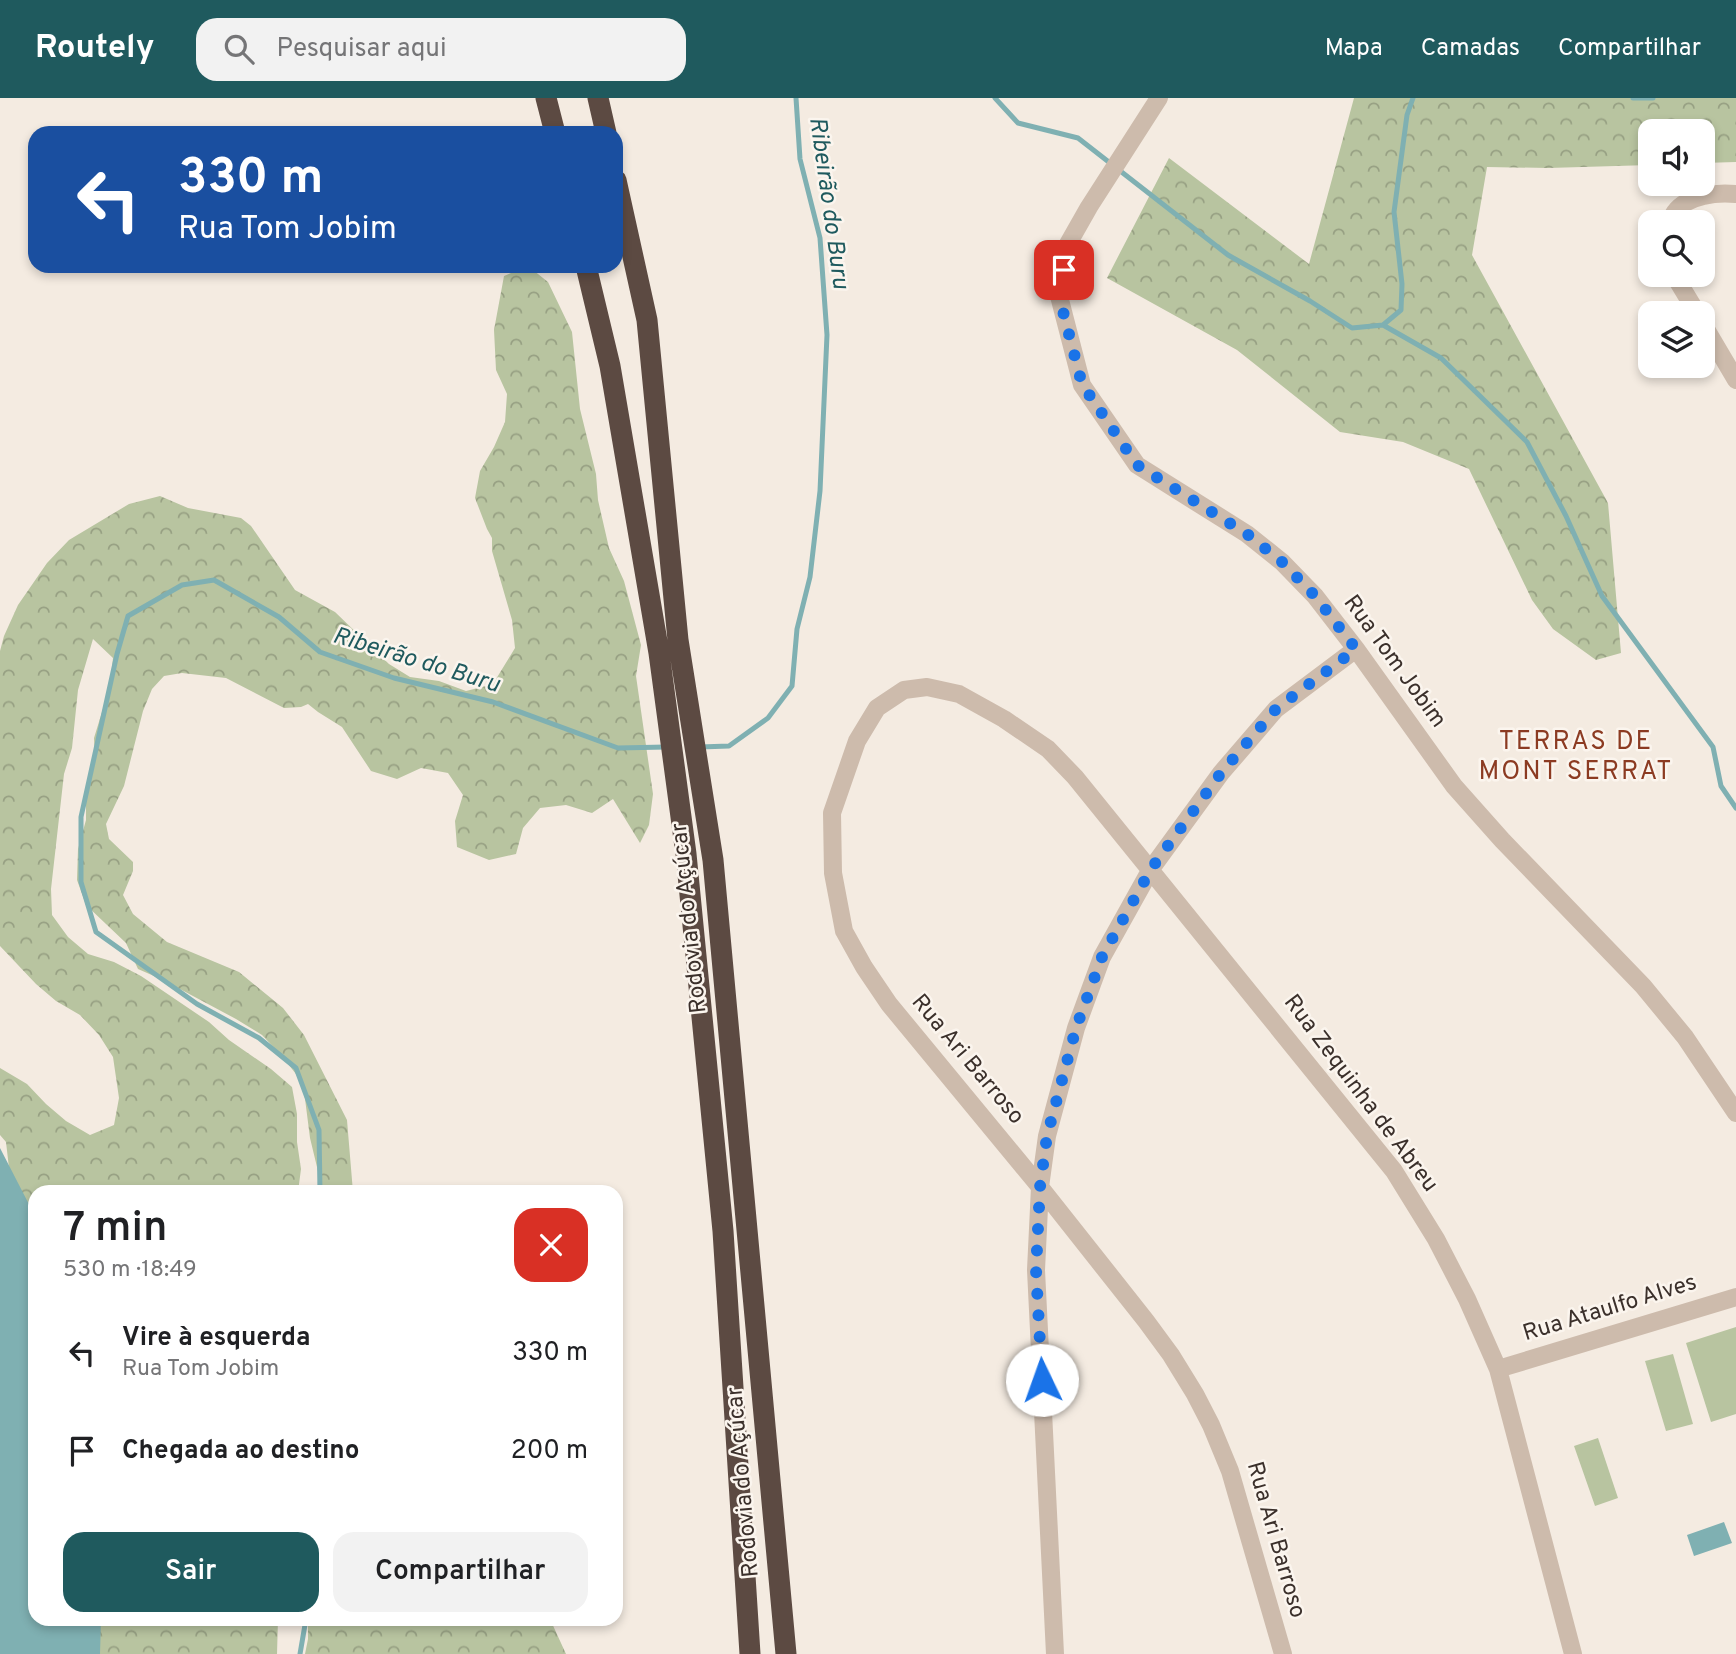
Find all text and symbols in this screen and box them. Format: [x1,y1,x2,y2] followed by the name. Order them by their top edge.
[196,18,686,81] search box
[35,28,154,70] text: Routely
[220,30,258,68] icon: search
[276,33,447,66] text: Pesquisar aqui
[1325,34,1383,64] text: Mapa
[1421,34,1520,64] text: Camadas
[1558,34,1701,64] text: Compartilhar
[801,115,855,292] water label: Ribeirão do Buru
[1638,119,1715,378] map controls
[1638,119,1715,196] button: sound
[178,149,323,211] text: 330 m
[63,154,154,245] icon: left
[178,210,397,250] text: Rua Tom Jobim
[1638,210,1715,287] button: search
[1034,240,1094,300] pin
[1045,251,1083,289] icon: arrive
[1638,301,1715,378] button: layers
[1336,590,1452,734] street label: Rua Tom Jobim
[329,621,504,701] water label: Ribeirão do Buru
[1479,726,1673,789] district label: TERRAS DE MONT SERRAT
[666,821,714,1015] street label: Rodovia do Açúcar
[904,989,1030,1131] street label: Rua Ari Barroso
[1276,989,1444,1199] street label: Rua Zequinha de Abreu
[63,1203,167,1256] text: 7 min
[514,1208,588,1282] button: close
[63,1256,197,1285] text: 530 m · 18:49
[1520,1269,1700,1349] street label: Rua Ataulfo Alves
[122,1322,310,1355] text: Vire à esquerda
[63,1334,101,1372] icon: left
[512,1337,588,1370] text: 330 m
[1005,1343,1079,1417] position arrow
[122,1355,279,1384] text: Rua Tom Jobim
[721,1385,767,1578] street label: Rodovia do Açúcar
[63,1432,101,1470] icon: arrive
[122,1435,359,1468] text: Chegada ao destino
[511,1435,588,1468] text: 200 m
[1239,1459,1311,1621] street label: Rua Ari Barroso
[63,1532,319,1612] button: Sair
[333,1532,588,1612] button: Compartilhar

